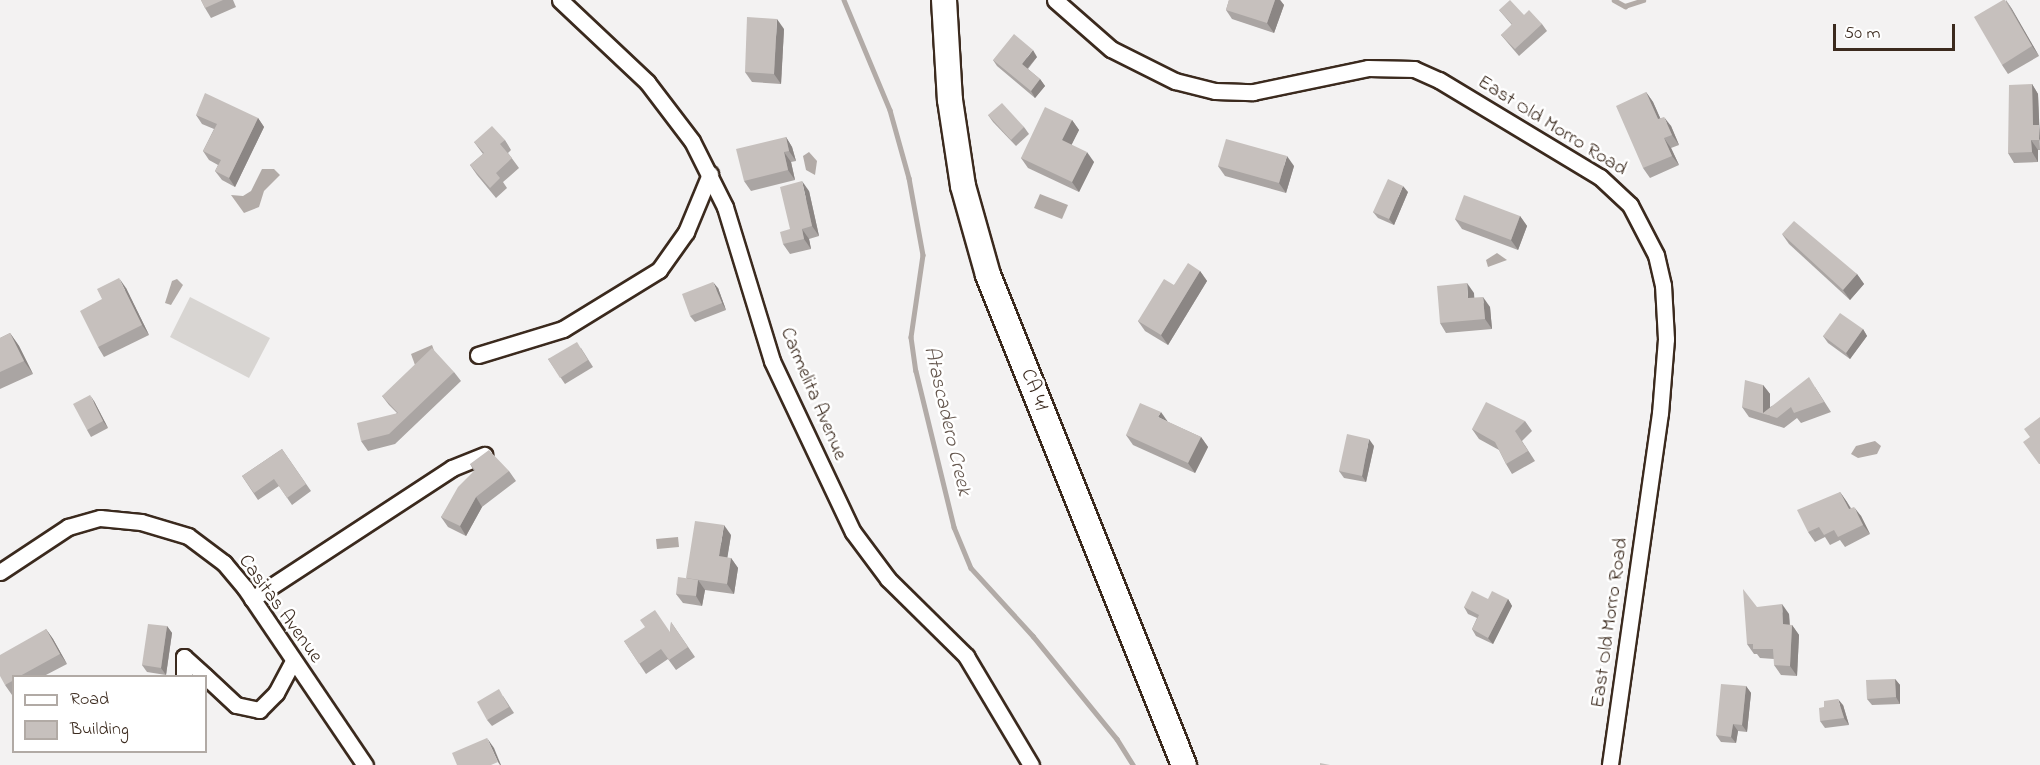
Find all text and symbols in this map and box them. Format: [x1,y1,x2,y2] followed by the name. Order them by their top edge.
[1836,12,1958,50] scale bar
[1844,21,1881,47] text: 50 m
[1473,70,1631,182] street label: East Old Morro Road
[774,324,852,464] street label: Carmelita Avenue
[918,344,976,498] water label: Atascadero Creek
[1015,366,1053,414] street label: CA 41
[1586,536,1634,710] street label: East Old Morro Road
[233,550,327,668] street label: Casitas Avenue
[12,675,207,753] legend
[70,687,109,713] text: Road
[70,717,129,743] text: Building

